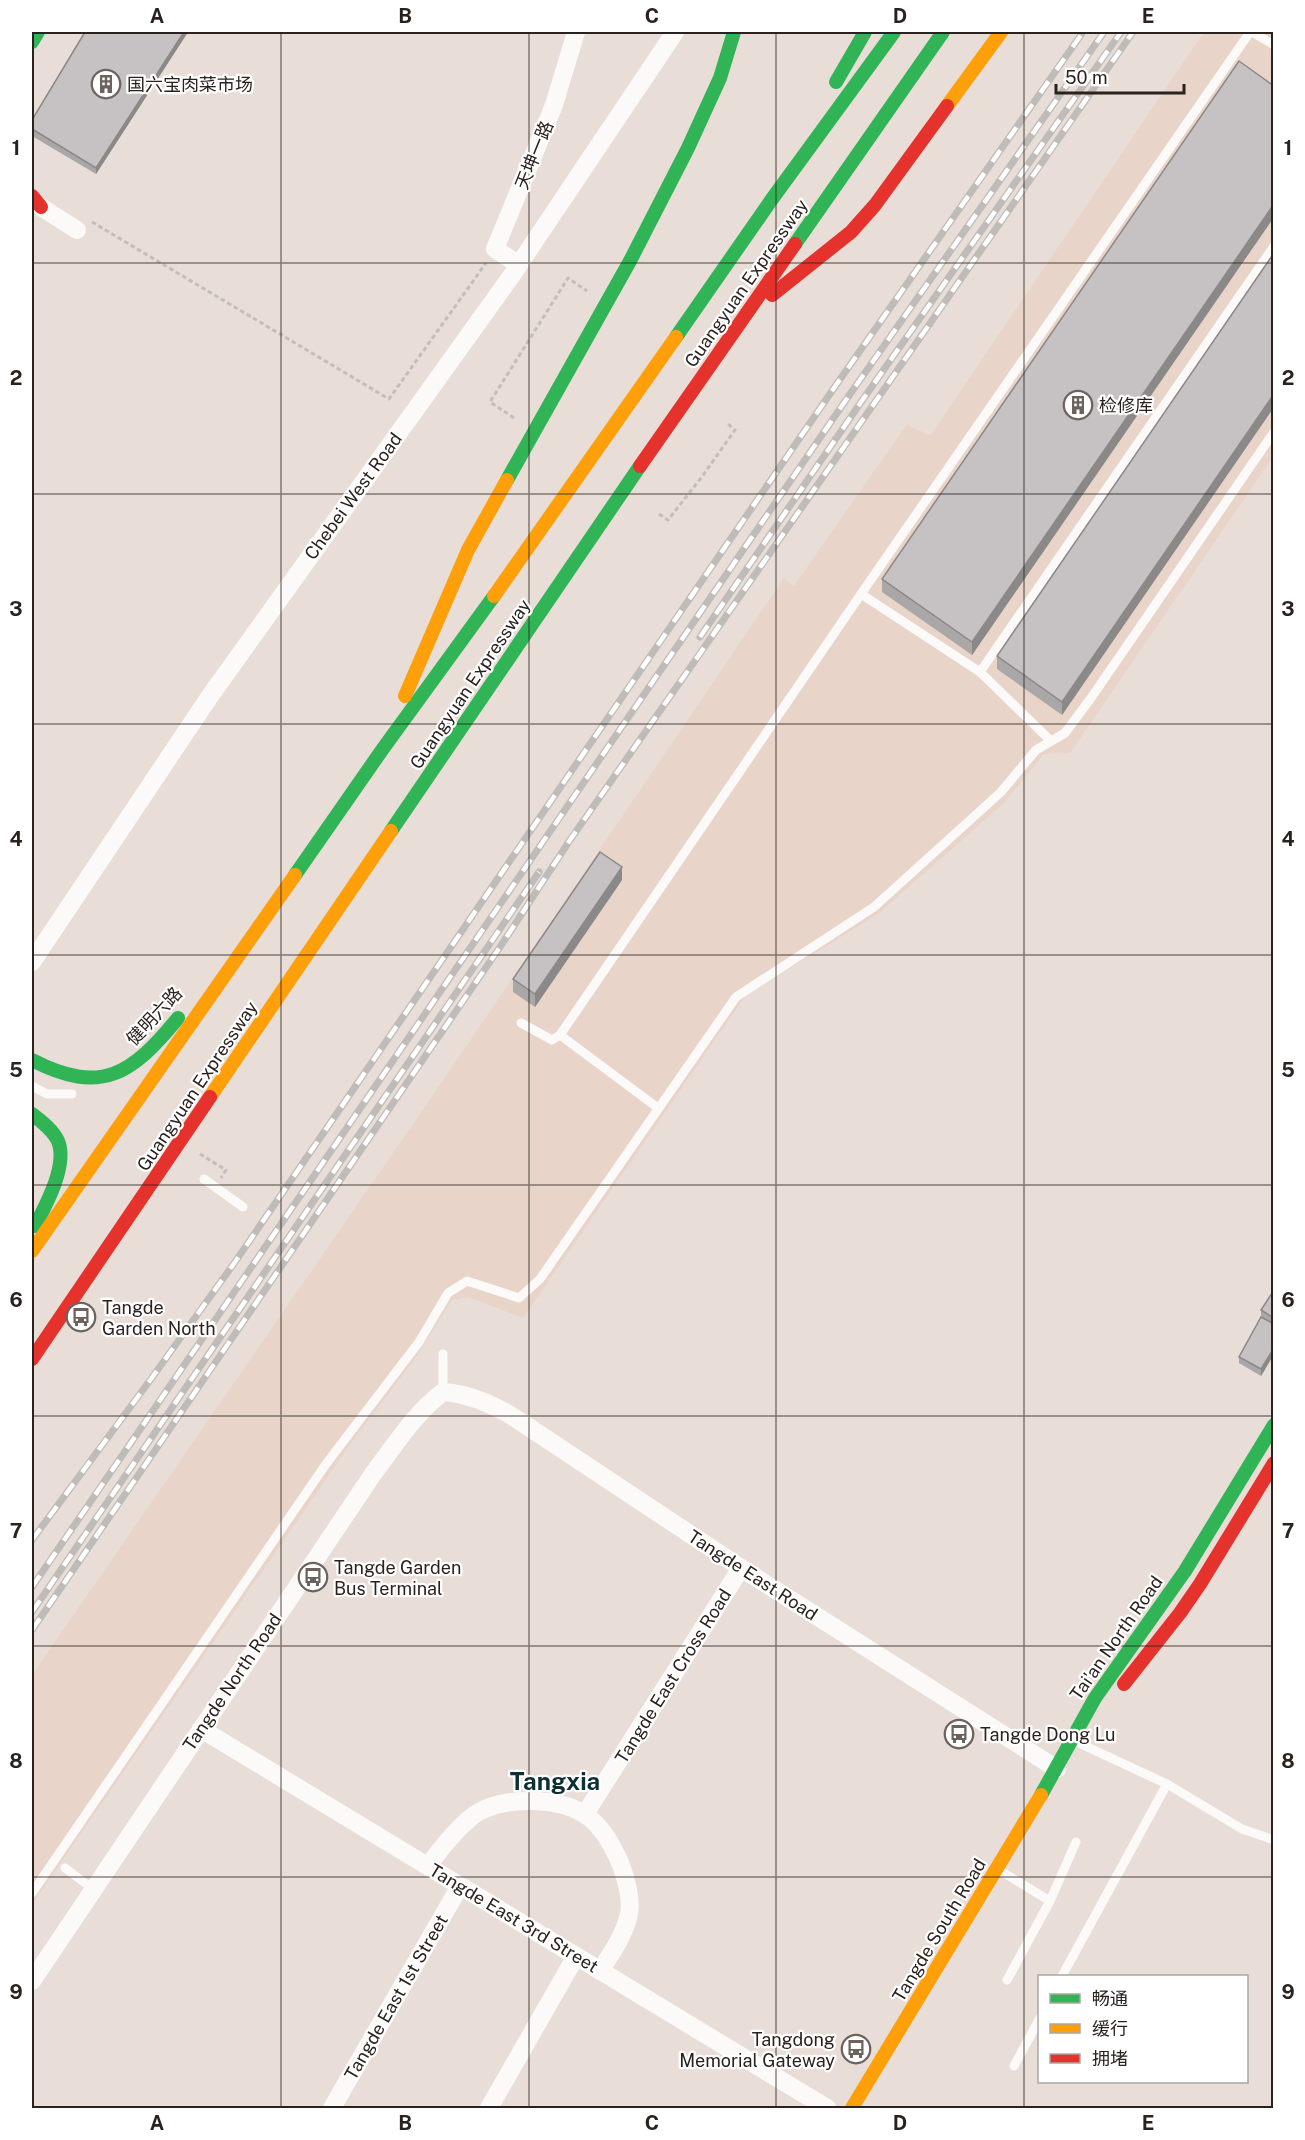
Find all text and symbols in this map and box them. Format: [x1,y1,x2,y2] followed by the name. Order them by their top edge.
[150,4,164,28] text: A
[398,4,412,28] text: B
[645,4,659,28] text: C
[893,4,907,28] text: D
[1142,4,1154,28] text: E
[1056,57,1184,95] scale bar
[1065,67,1108,88] text: 50 m
[90,68,122,100] building icon: 国六宝肉菜市场
[127,74,253,95] place label: 国六宝肉菜市场
[511,118,557,192] street label: 天坤一路
[12,136,20,160] text: 1
[1284,136,1292,160] text: 1
[680,195,812,371] street label: Guangyuan Expressway
[10,366,22,390] text: 2
[1282,366,1294,390] text: 2
[1062,389,1094,421] building icon: 检修库
[1099,395,1153,416] place label: 检修库
[300,428,406,564] street label: Chebei West Road
[405,595,535,773] street label: Guangyuan Expressway
[9,597,23,621] text: 3
[1281,597,1295,621] text: 3
[9,827,23,851] text: 4
[1281,827,1295,851] text: 4
[122,983,186,1049] street label: 健明六路
[132,997,262,1175] street label: Guangyuan Expressway
[9,1058,23,1082] text: 5
[1281,1058,1295,1082] text: 5
[9,1288,23,1312] text: 6
[1281,1288,1295,1312] text: 6
[102,1297,216,1339] place label: Tangde Garden North
[65,1301,97,1333] bus stop icon: Tangde Garden North
[10,1519,22,1543] text: 7
[1282,1519,1294,1543] text: 7
[684,1525,822,1625] street label: Tangde East Road
[334,1557,461,1599] place label: Tangde Garden Bus Terminal
[297,1561,329,1593] bus stop icon: Tangde Garden Bus Terminal
[1065,1572,1167,1704] street label: Tai'an North Road
[611,1585,735,1767] street label: Tangde East Cross Road
[178,1609,286,1755] street label: Tangde North Road
[943,1718,975,1750] bus stop icon: Tangde Dong Lu
[980,1724,1116,1745] place label: Tangde Dong Lu
[9,1749,23,1773] text: 8
[1281,1749,1295,1773] text: 8
[510,1767,600,1795] district label: Tangxia
[888,1855,990,2005] street label: Tangde South Road
[426,1859,602,1977] street label: Tangde East 3rd Street
[340,1911,452,2083] street label: Tangde East 1st Street
[1038,1975,1248,2083] legend
[9,1980,23,2004] text: 9
[1281,1980,1295,2004] text: 9
[1092,1988,1128,2009] text: 畅通
[1092,2018,1128,2039] text: 缓行
[679,2029,835,2071] place label: Tangdong Memorial Gateway
[840,2033,872,2065] bus stop icon: Tangdong Memorial Gateway
[1092,2048,1128,2069] text: 拥堵
[150,2111,164,2135] text: A
[398,2111,412,2135] text: B
[645,2111,659,2135] text: C
[893,2111,907,2135] text: D
[1142,2111,1154,2135] text: E

